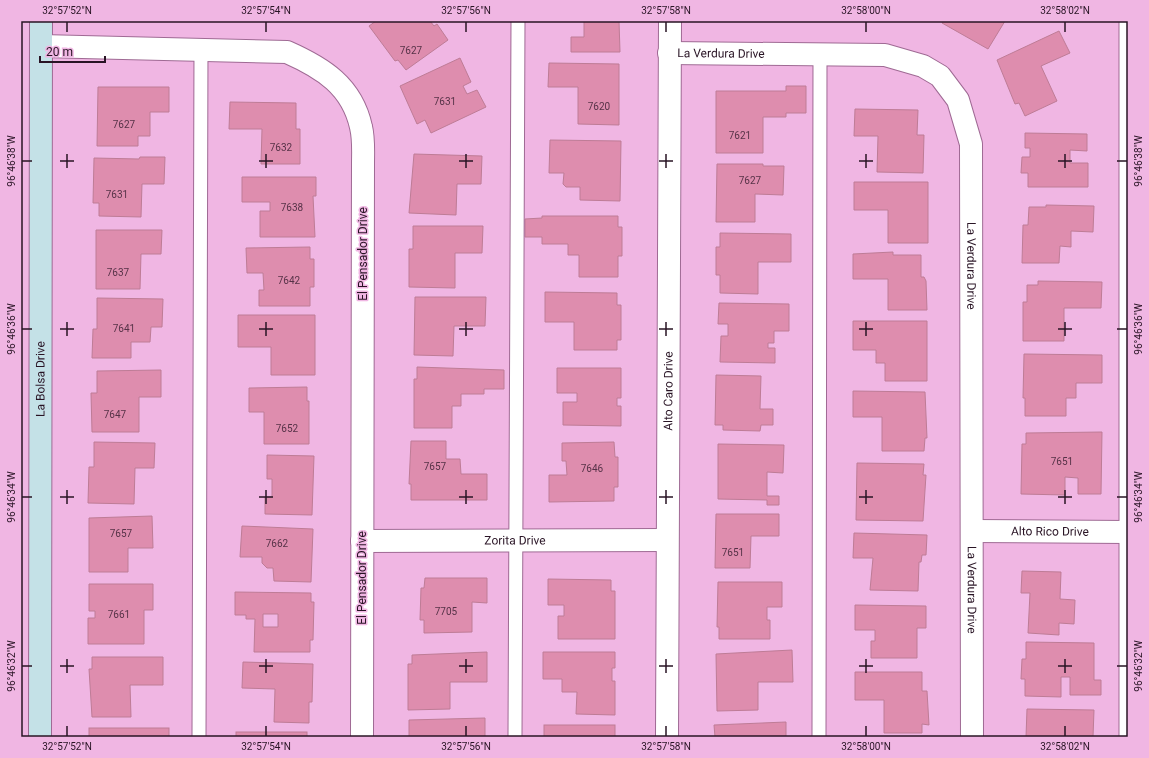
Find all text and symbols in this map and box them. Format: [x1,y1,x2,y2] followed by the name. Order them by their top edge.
[42,5,92,16] text: 32°57'52"N
[241,5,291,16] text: 32°57'54"N
[441,5,491,16] text: 32°57'56"N
[641,5,691,16] text: 32°57'58"N
[841,5,891,16] text: 32°58'00"N
[1040,5,1090,16] text: 32°58'02"N
[40,38,105,64] scale bar
[46,45,73,59] text: 20 m
[400,45,423,56] house number: 7627
[677,46,765,61] street label: La Verdura Drive
[434,96,456,107] house number: 7631
[588,101,611,112] house number: 7620
[113,119,136,130] house number: 7627
[729,130,751,141] house number: 7621
[6,135,17,187] text: 96°46'38"W
[1133,135,1144,187] text: 96°46'38"W
[270,142,293,153] house number: 7632
[739,175,762,186] house number: 7627
[106,189,128,200] house number: 7631
[281,202,304,213] house number: 7638
[356,207,370,301] street label: El Pensador Drive
[964,222,978,310] street label: La Verdura Drive
[107,267,130,278] house number: 7637
[278,275,301,286] house number: 7642
[6,303,17,355] text: 96°46'36"W
[1133,303,1144,355] text: 96°46'36"W
[113,323,135,334] house number: 7641
[33,341,48,417] street label: La Bolsa Drive
[661,351,676,431] street label: Alto Caro Drive
[104,409,127,420] house number: 7647
[276,423,299,434] house number: 7652
[1051,456,1073,467] house number: 7651
[424,461,447,472] house number: 7657
[581,463,604,474] house number: 7646
[6,471,17,523] text: 96°46'34"W
[1133,471,1144,523] text: 96°46'34"W
[1011,524,1089,539] street label: Alto Rico Drive
[110,528,133,539] house number: 7657
[355,531,369,625] street label: El Pensador Drive
[484,533,546,548] street label: Zorita Drive
[266,538,289,549] house number: 7662
[965,546,979,634] street label: La Verdura Drive
[722,547,744,558] house number: 7651
[435,606,458,617] house number: 7705
[108,609,130,620] house number: 7661
[6,640,17,692] text: 96°46'32"W
[1133,640,1144,692] text: 96°46'32"W
[42,741,92,752] text: 32°57'52"N
[241,741,291,752] text: 32°57'54"N
[441,741,491,752] text: 32°57'56"N
[641,741,691,752] text: 32°57'58"N
[841,741,891,752] text: 32°58'00"N
[1040,741,1090,752] text: 32°58'02"N

